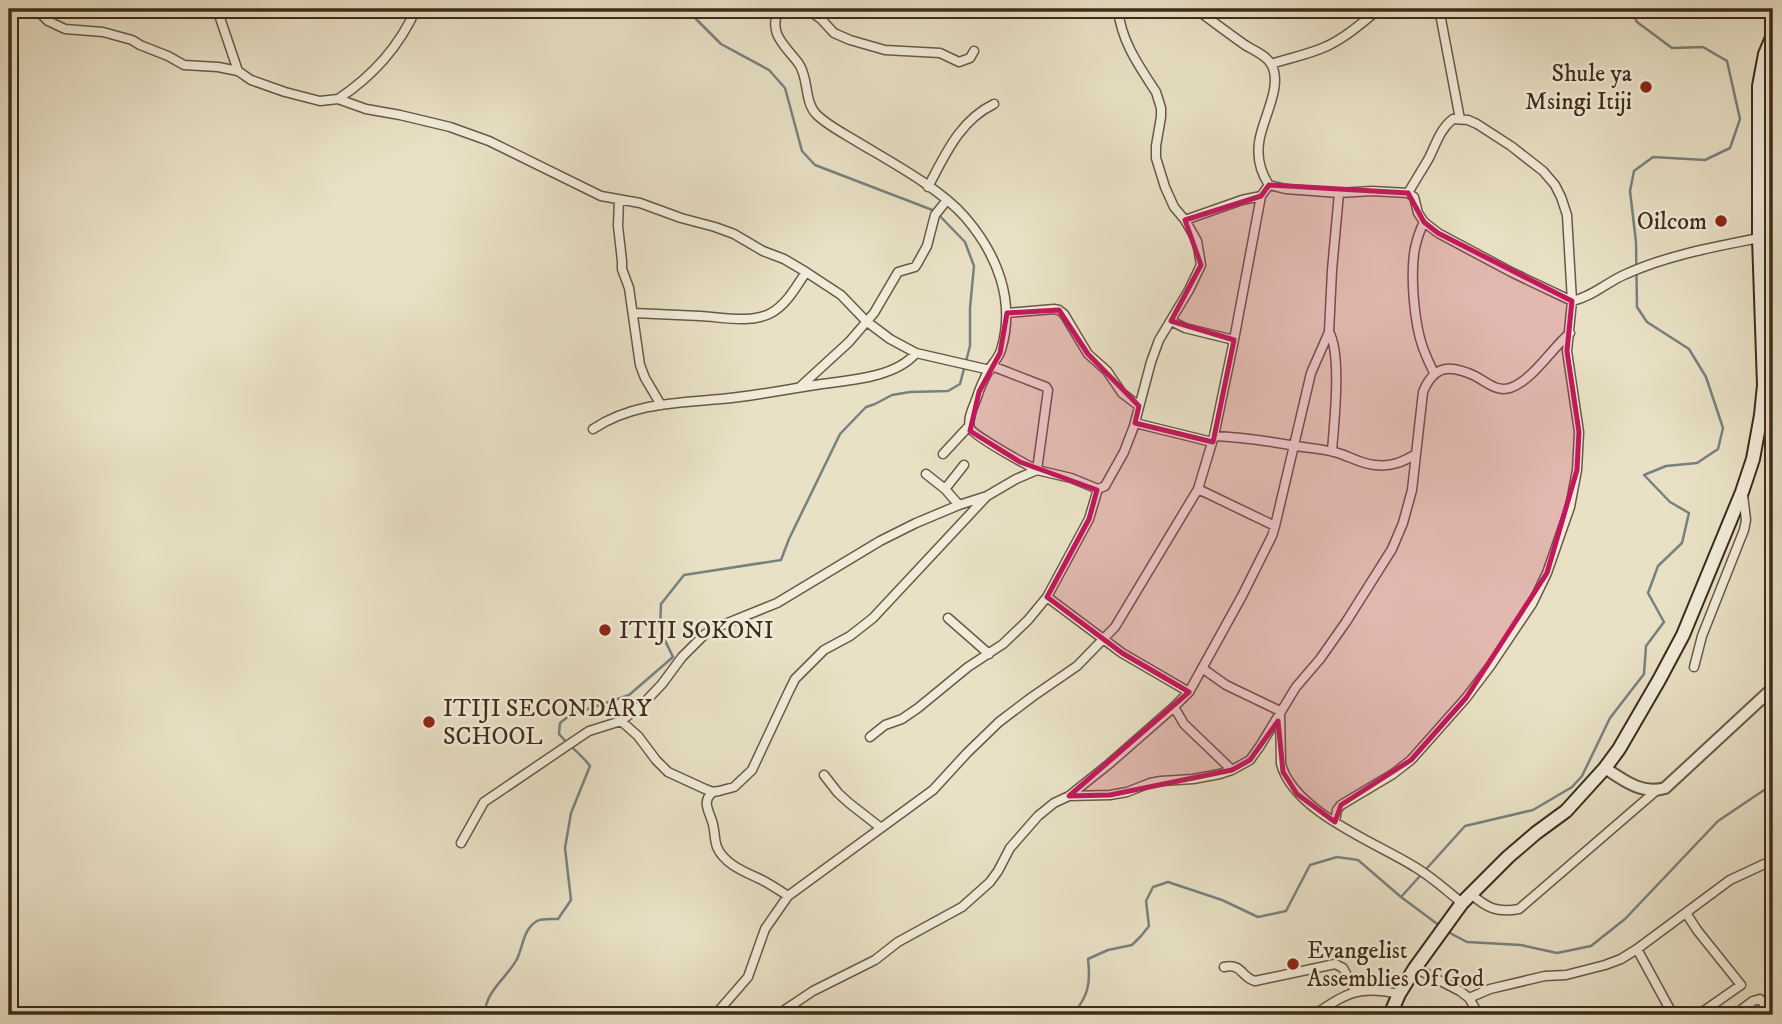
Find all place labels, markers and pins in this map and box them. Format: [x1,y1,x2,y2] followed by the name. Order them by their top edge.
[1525,59,1633,117] place label: Shule ya Msingi Itiji
[1638,79,1654,95] marker: Shule ya Msingi Itiji
[1637,207,1707,237] place label: Oilcom
[1713,213,1729,229] marker: Oilcom
[619,616,774,646] place label: ITIJI SOKONI
[597,622,613,638] marker: ITIJI SOKONI
[443,694,652,752] place label: ITIJI SECONDARY SCHOOL
[421,714,437,730] marker: ITIJI SECONDARY SCHOOL
[1307,936,1484,994] place label: Evangelist Assemblies Of God
[1285,956,1301,972] marker: Evangelist Assemblies Of God

